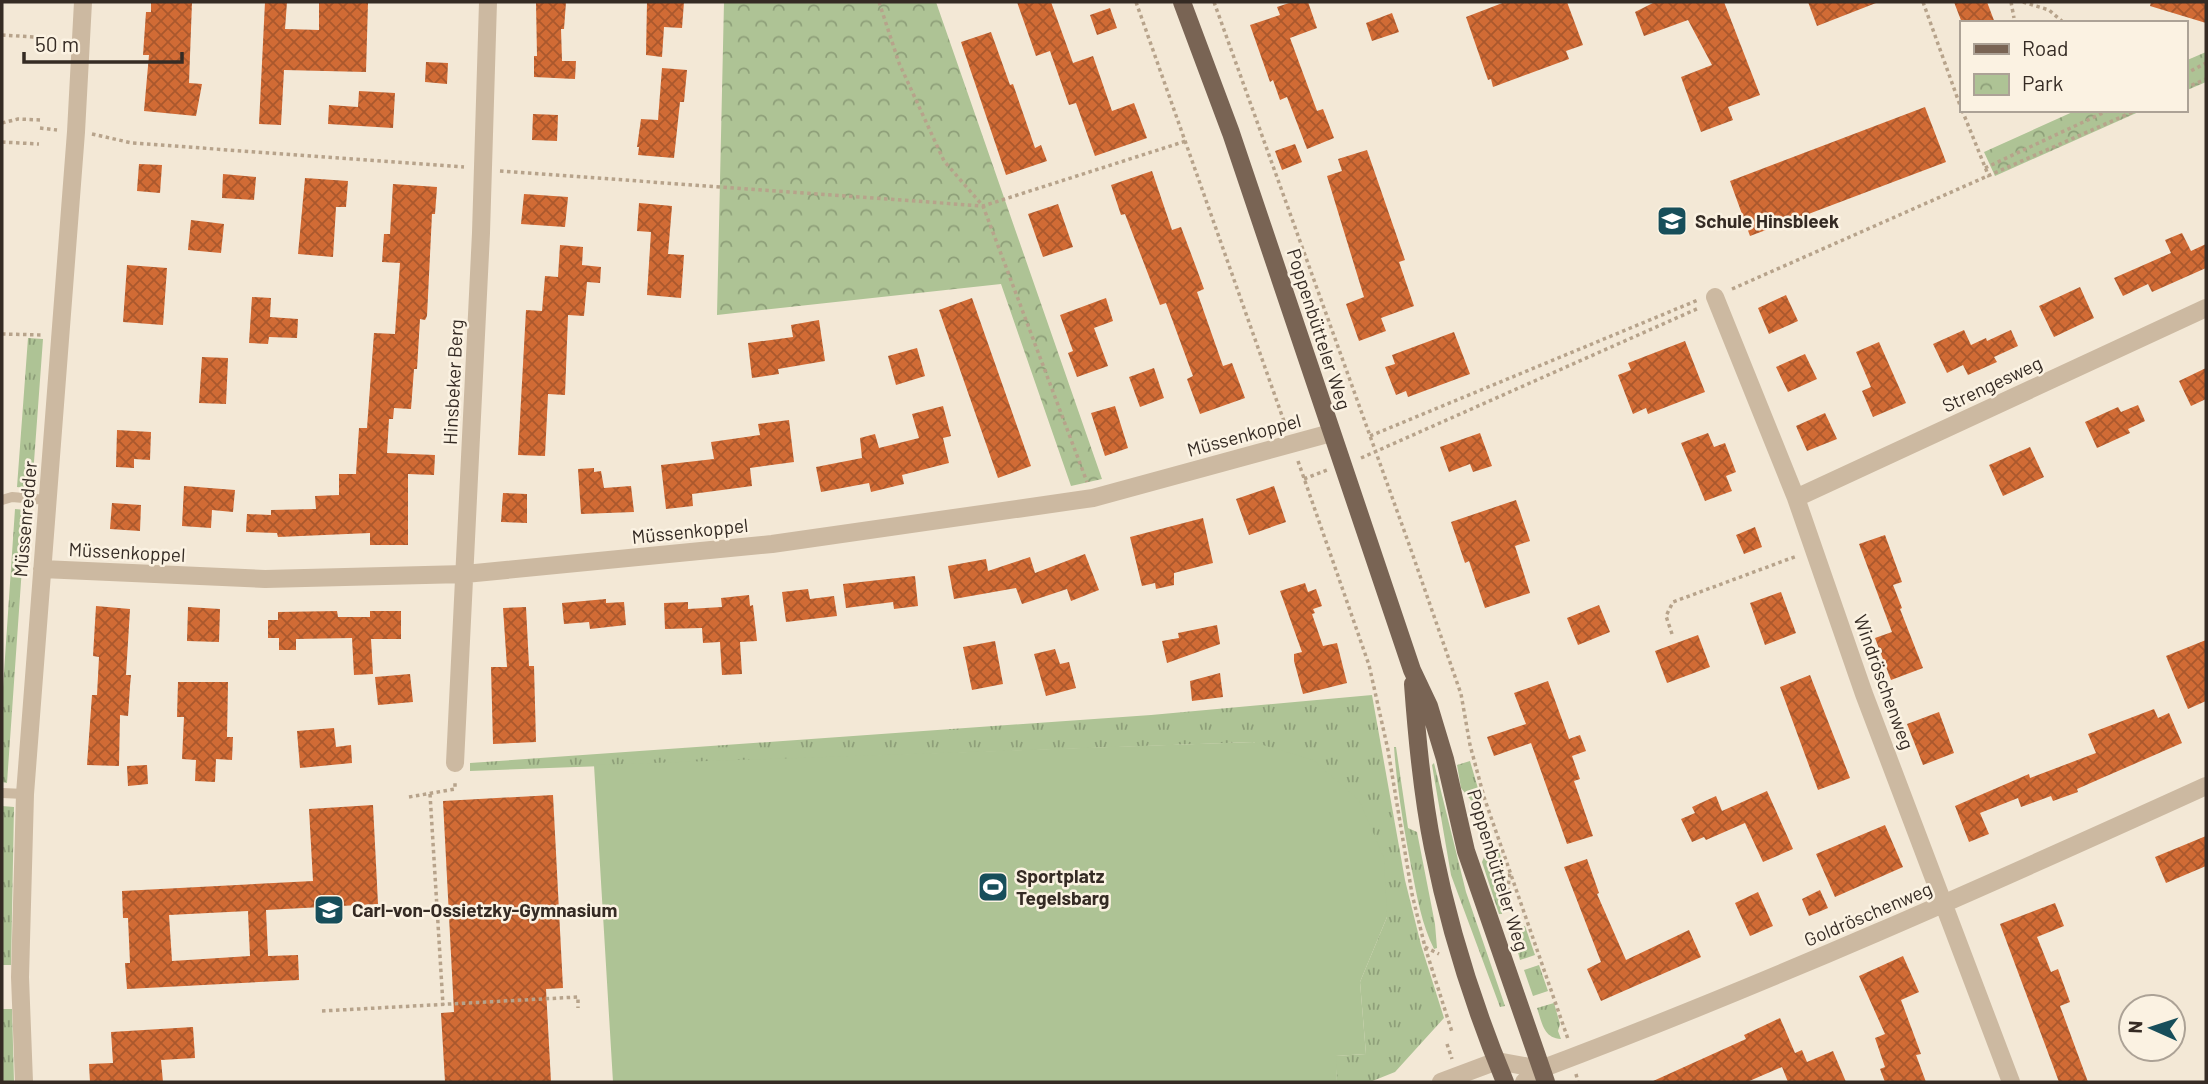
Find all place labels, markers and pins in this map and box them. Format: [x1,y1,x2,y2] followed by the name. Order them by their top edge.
[1655,204,1689,238] school or university icon: Schule Hinsbleek
[1695,209,1839,232] place label: Schule Hinsbleek
[1016,864,1109,909] place label: Sportplatz Tegelsbarg
[976,870,1010,904] sports icon: Sportplatz Tegelsbarg
[312,893,346,927] school or university icon: Carl-von-Ossietzky-Gymnasium
[352,898,617,921] place label: Carl-von-Ossietzky-Gymnasium

